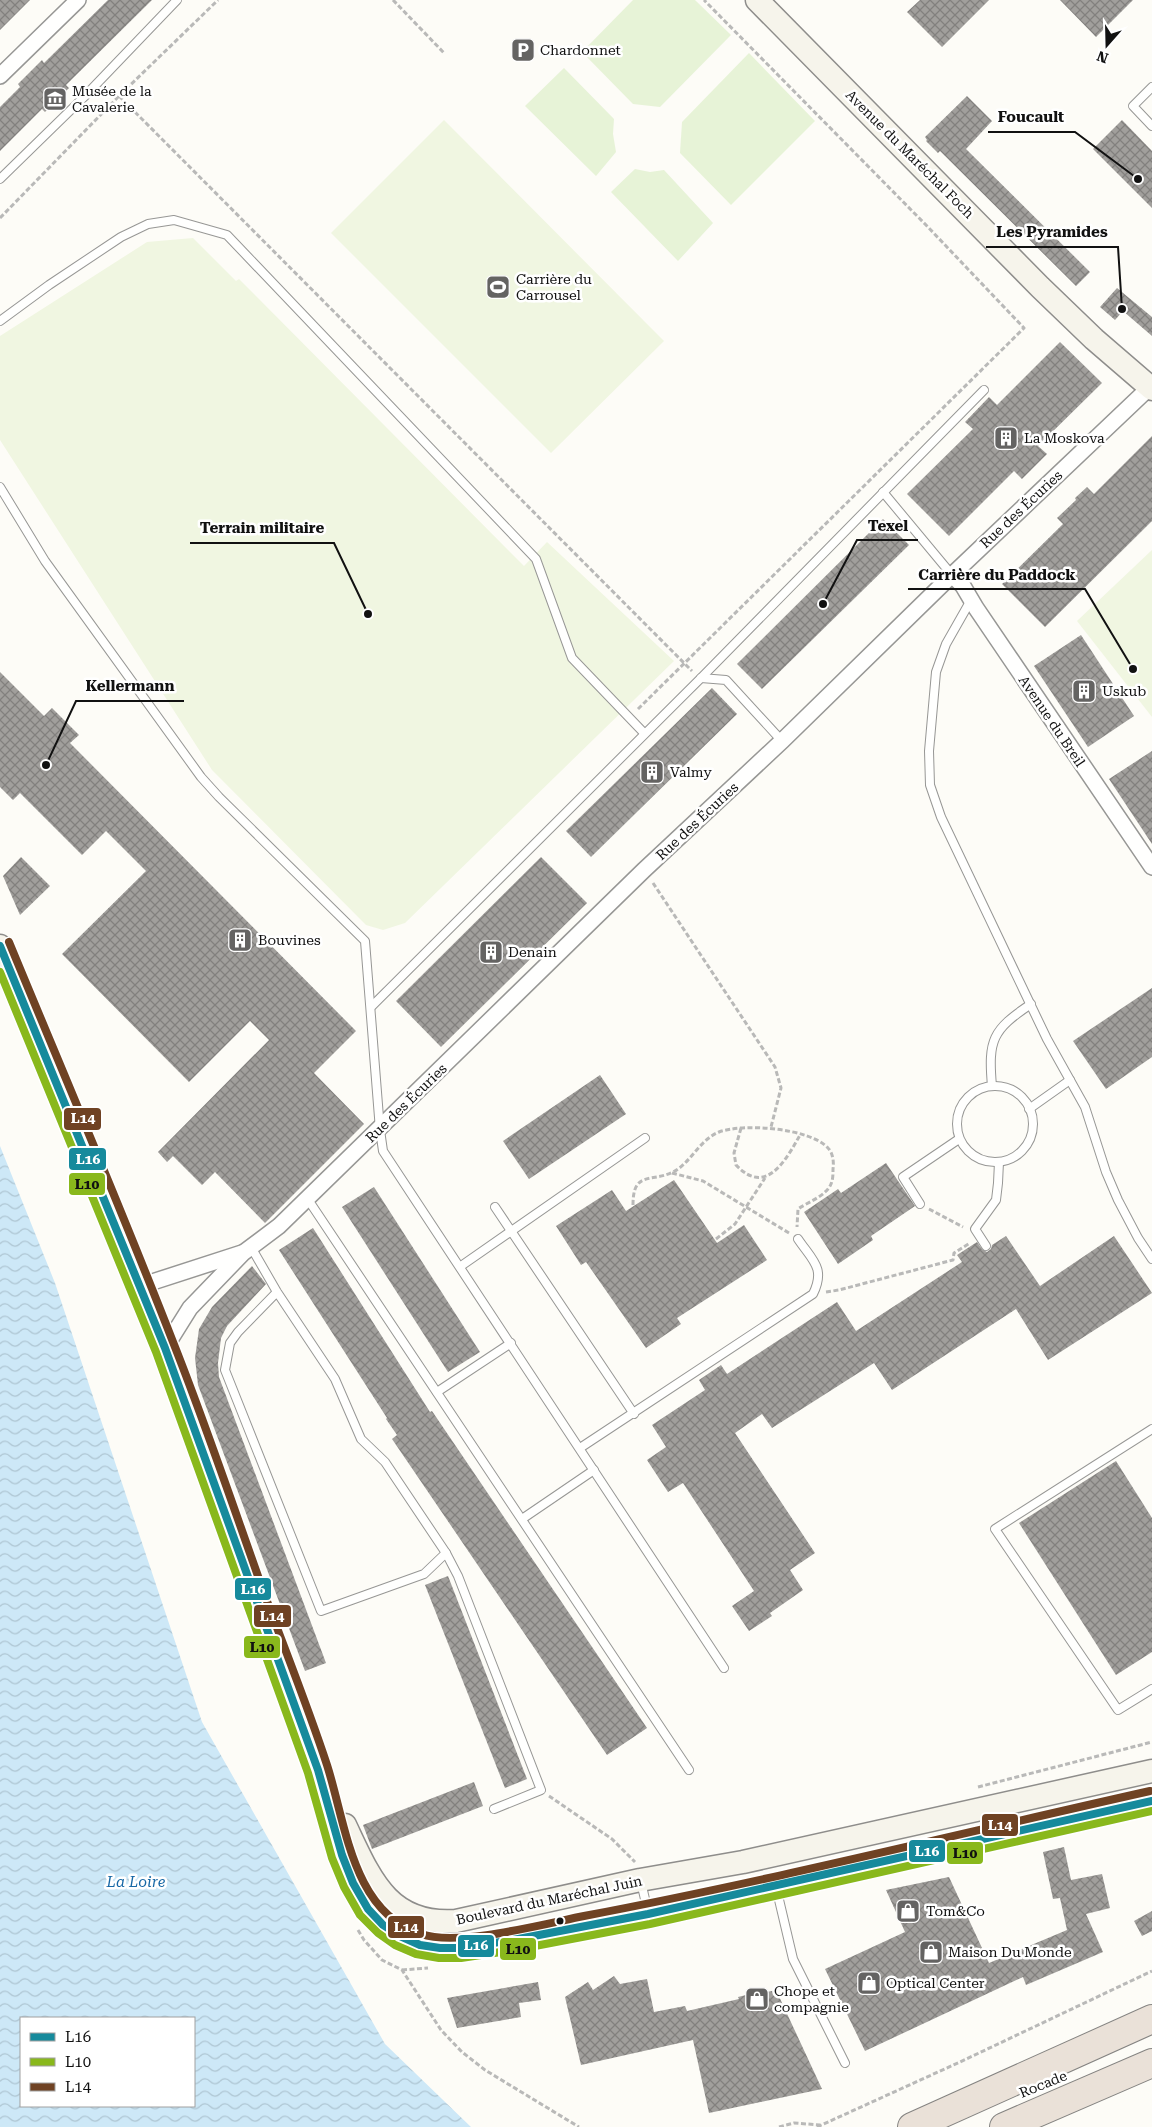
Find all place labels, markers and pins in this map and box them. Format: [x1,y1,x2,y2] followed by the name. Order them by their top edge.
[510,37,536,63] parking icon: Chardonnet
[540,42,621,58] place label: Chardonnet
[72,83,152,115] place label: Musée de la Cavalerie
[42,86,68,112] museum icon: Musée de la Cavalerie
[988,102,1075,132] callout: Foucault
[986,217,1118,247] callout: Les Pyramides
[516,271,592,303] place label: Carrière du Carrousel
[485,274,511,300] sports icon: Carrière du Carrousel
[993,425,1019,451] building icon: La Moskova
[1024,430,1105,446] place label: La Moskova
[857,510,918,540] callout: Texel
[190,513,334,543] callout: Terrain militaire
[908,559,1085,589] callout: Carrière du Paddock
[76,671,184,701] callout: Kellermann
[1071,678,1097,704] building icon: Uskub
[1102,683,1146,699] place label: Uskub
[639,759,665,785] building icon: Valmy
[670,764,712,780] place label: Valmy
[227,927,253,953] building icon: Bouvines
[258,932,321,948] place label: Bouvines
[478,939,504,965] building icon: Denain
[508,944,557,960] place label: Denain
[895,1898,921,1924] shop icon: Tom&Co
[926,1903,985,1919] place label: Tom&Co
[555,1916,565,1926] unlabelled marker
[918,1939,944,1965] shop icon: Maison Du Monde
[948,1944,1072,1960] place label: Maison Du Monde
[856,1970,882,1996] shop icon: Optical Center
[886,1975,985,1991] place label: Optical Center
[774,1983,849,2015] place label: Chope et compagnie
[744,1986,770,2012] shop icon: Chope et compagnie

